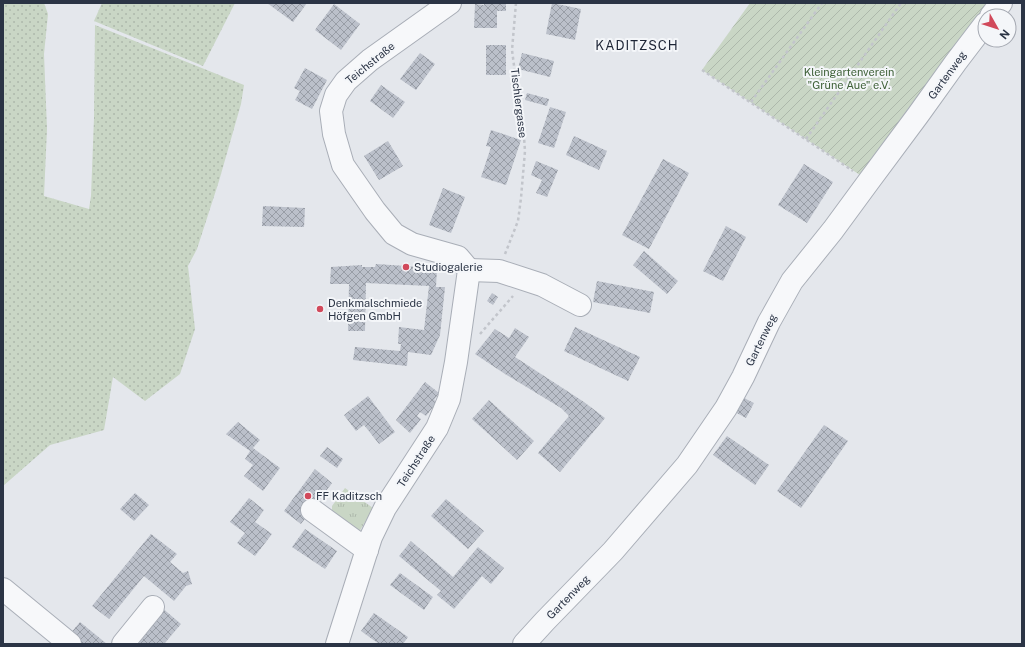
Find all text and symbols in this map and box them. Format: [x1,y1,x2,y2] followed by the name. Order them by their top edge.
[977,8,1017,48] north arrow
[997,27,1012,41] text: N
[595,38,679,53] district label: KADITZSCH
[343,40,397,86] street label: Teichstraße
[926,49,968,101] street label: Gartenweg
[804,66,894,91] park label: Kleingartenverein "Grüne Aue" e.V.
[509,67,529,139] street label: Tischlergasse
[414,261,483,273] place label: Studiogalerie
[401,262,411,272] marker: Studiogalerie
[328,297,422,322] place label: Denkmalschmiede Höfgen GmbH
[315,304,325,314] marker: Denkmalschmiede Höfgen GmbH
[743,312,779,368] street label: Gartenweg
[395,433,437,489] street label: Teichstraße
[316,490,382,502] place label: FF Kaditzsch
[303,491,313,501] marker: FF Kaditzsch
[544,572,592,621] street label: Gartenweg

